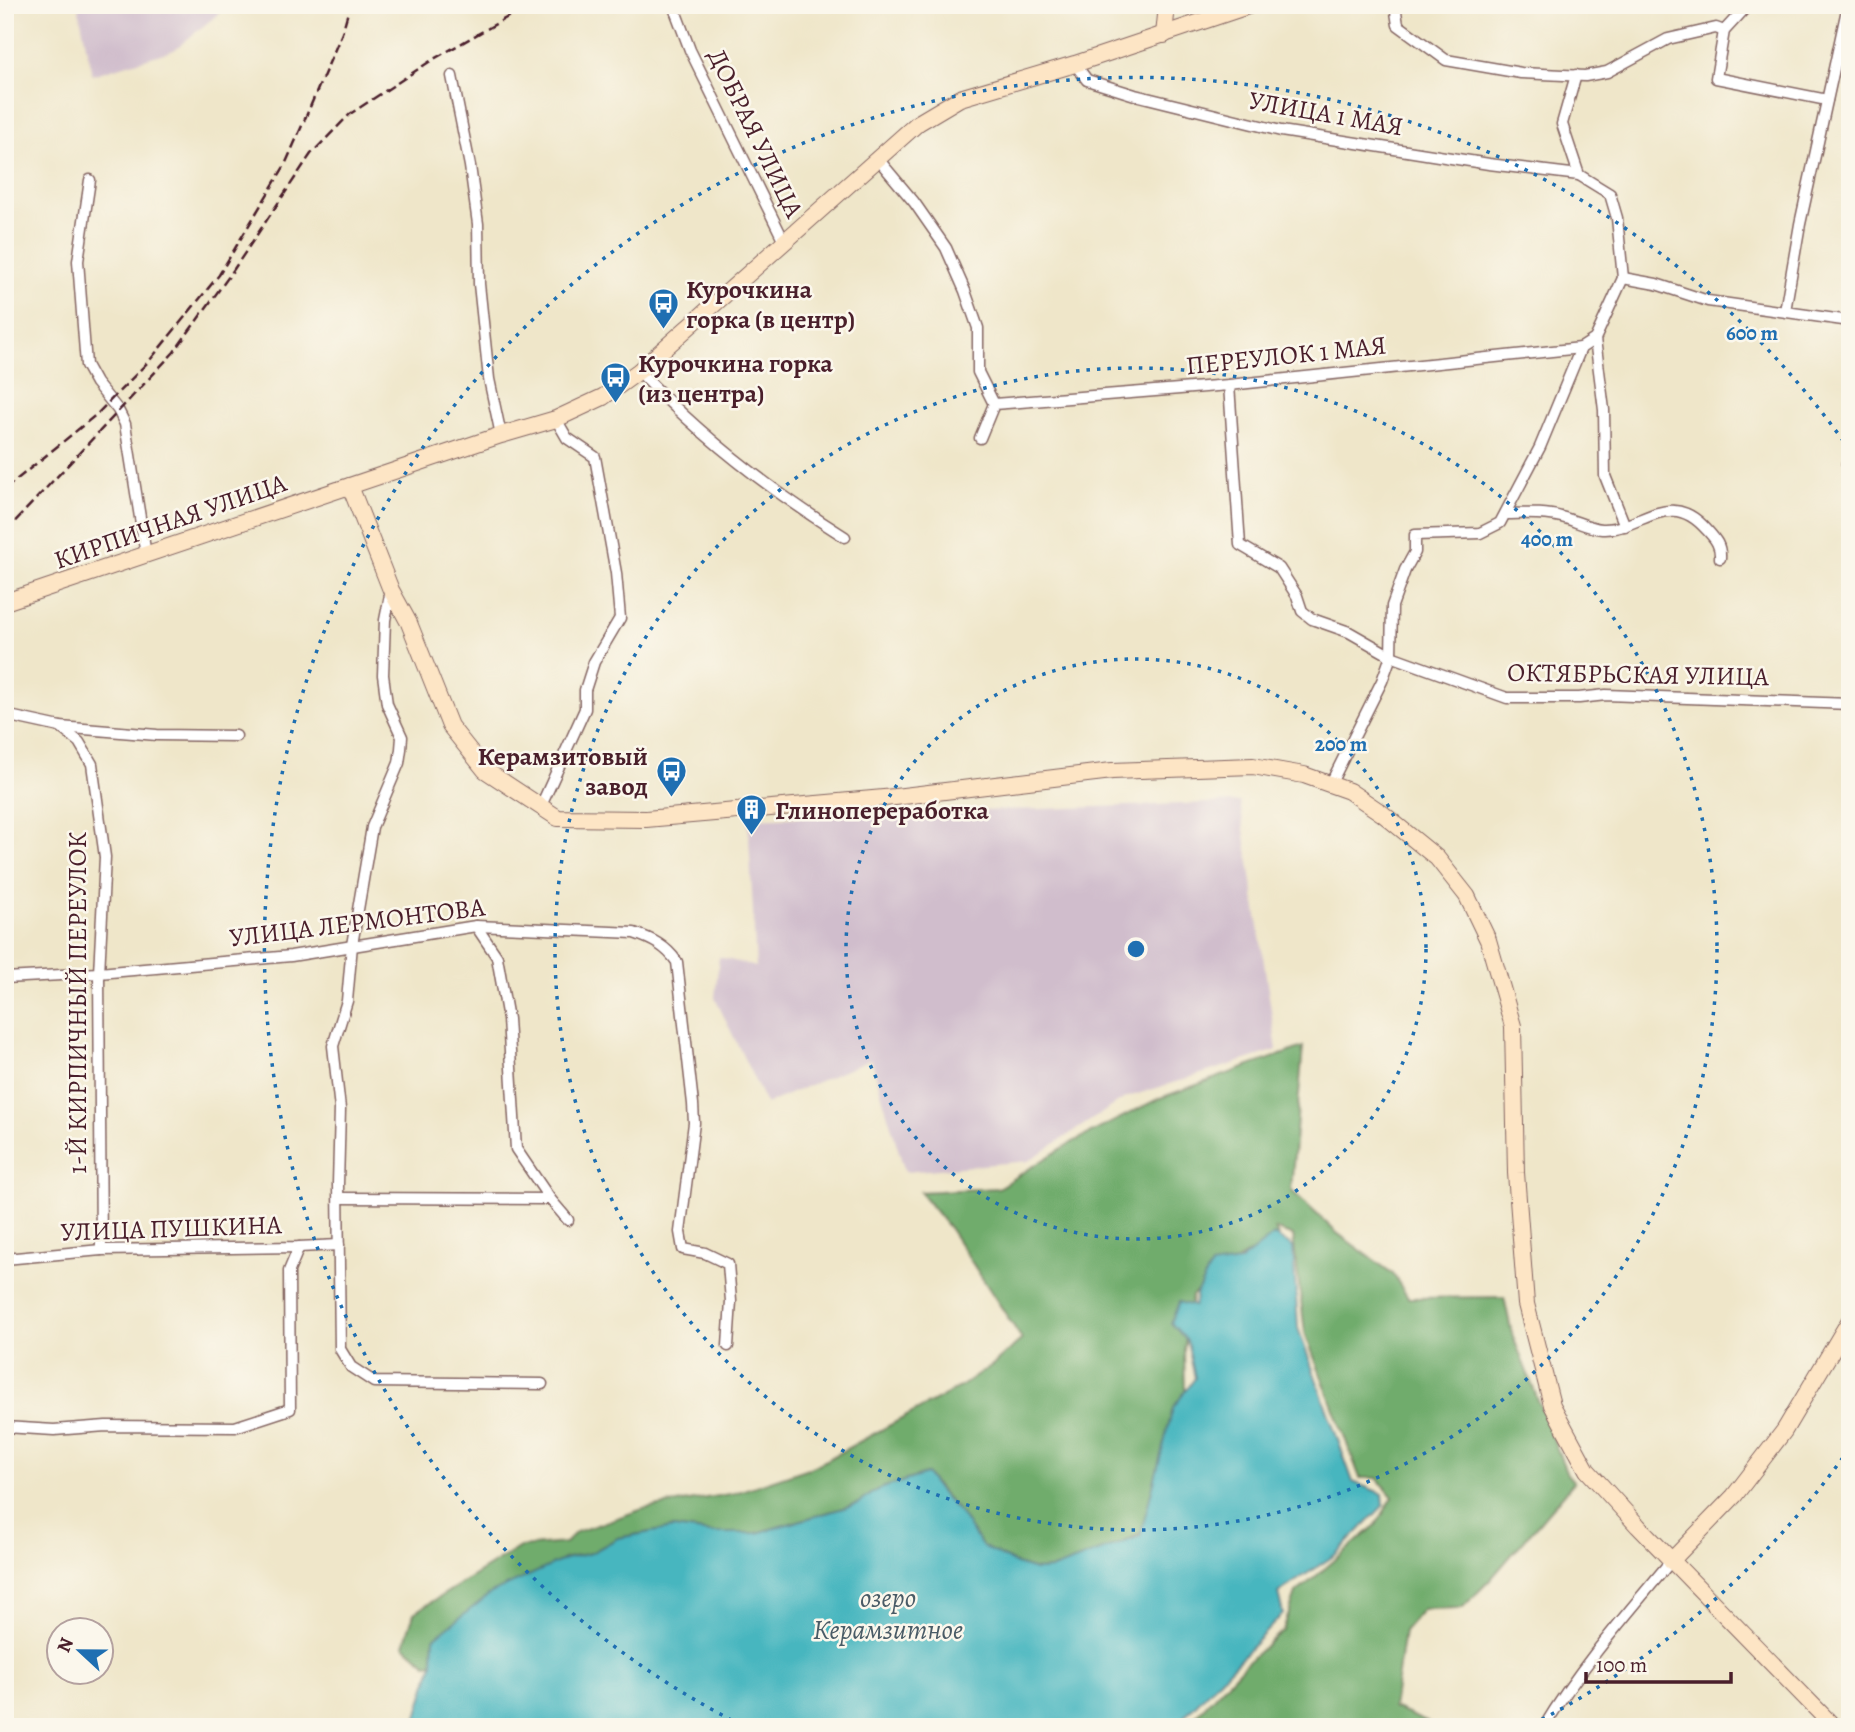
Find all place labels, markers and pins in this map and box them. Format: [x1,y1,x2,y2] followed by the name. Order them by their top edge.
[686,272,855,337] place label: Курочкина горка (в центр)
[646,287,680,331] bus stop icon: Курочкина горка (в центр)
[638,346,834,411] place label: Курочкина горка (из центра)
[598,361,632,405] bus stop icon: Курочкина горка (из центра)
[477,739,648,804] place label: Керамзитовый завод
[654,754,688,798] bus stop icon: Керамзитовый завод
[735,793,769,837] building icon: Глинопереработка
[775,793,990,828] place label: Глинопереработка
[1124,937,1148,961] centre of rings

